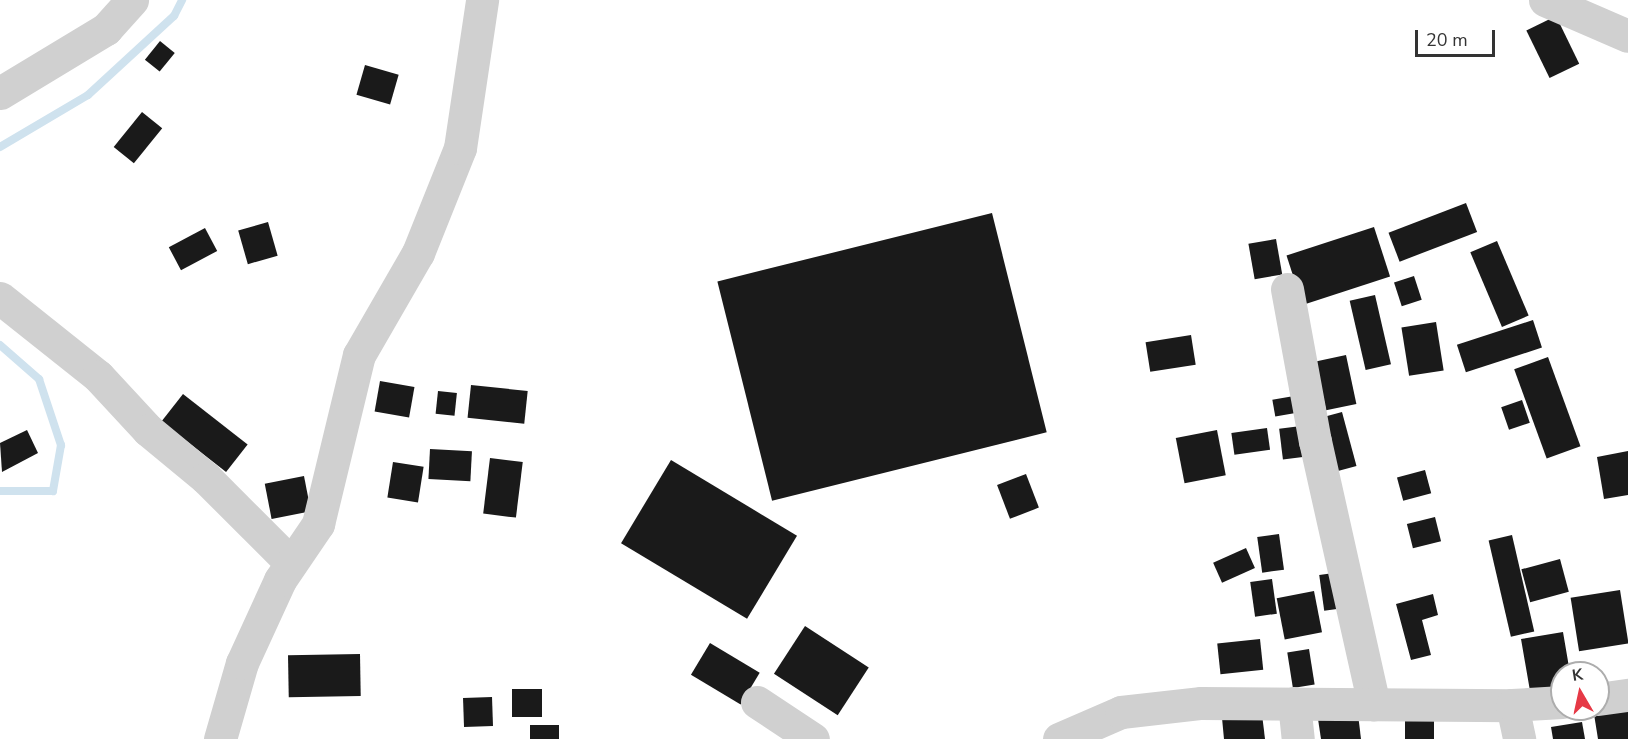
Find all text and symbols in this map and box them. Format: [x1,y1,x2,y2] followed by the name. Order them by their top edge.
[1418,18,1498,56] scale bar
[1426,28,1468,52] text: 20 m
[1550,661,1610,721] north arrow
[1571,664,1584,687] text: K

